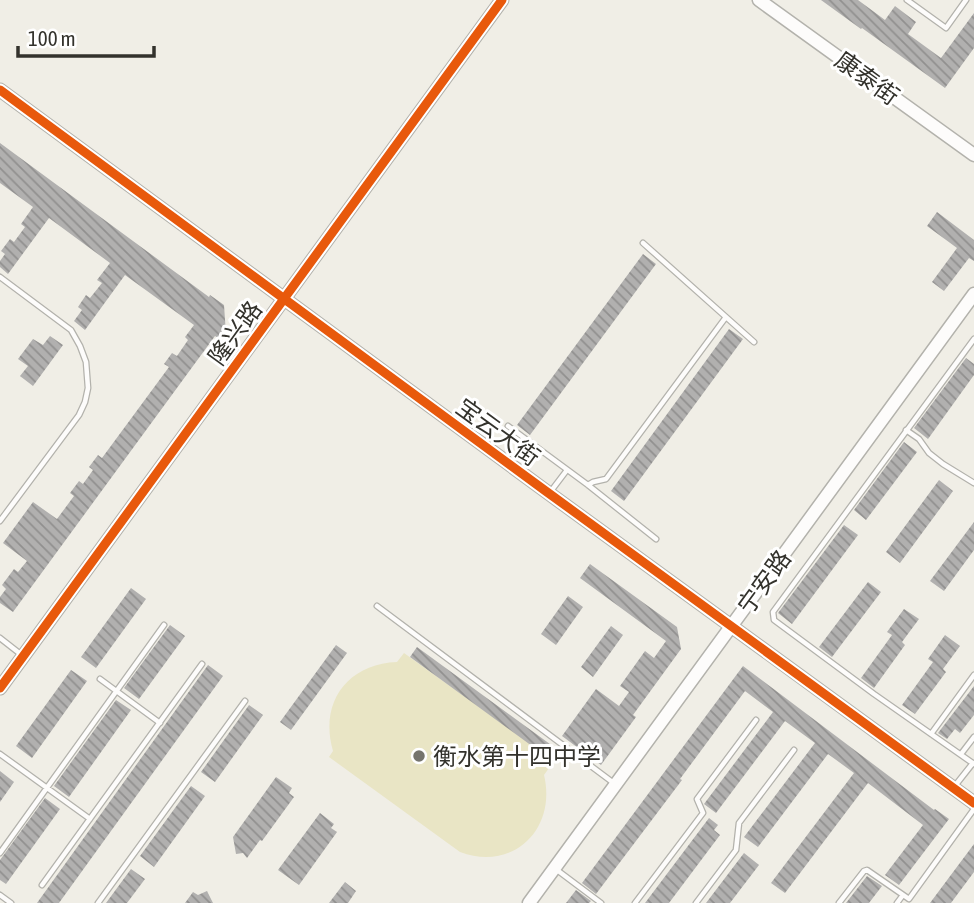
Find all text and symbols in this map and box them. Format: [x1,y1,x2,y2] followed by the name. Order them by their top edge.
[18,14,154,58] scale bar
[28,26,76,50] text: 100 m
[830,46,904,110] street label: 康泰街
[203,296,267,370] street label: 隆兴路
[451,393,545,471] street label: 宝云大街
[732,545,796,619] street label: 宁安路
[433,743,601,770] place label: 衡水第十四中学
[411,748,427,764] marker: 衡水第十四中学

